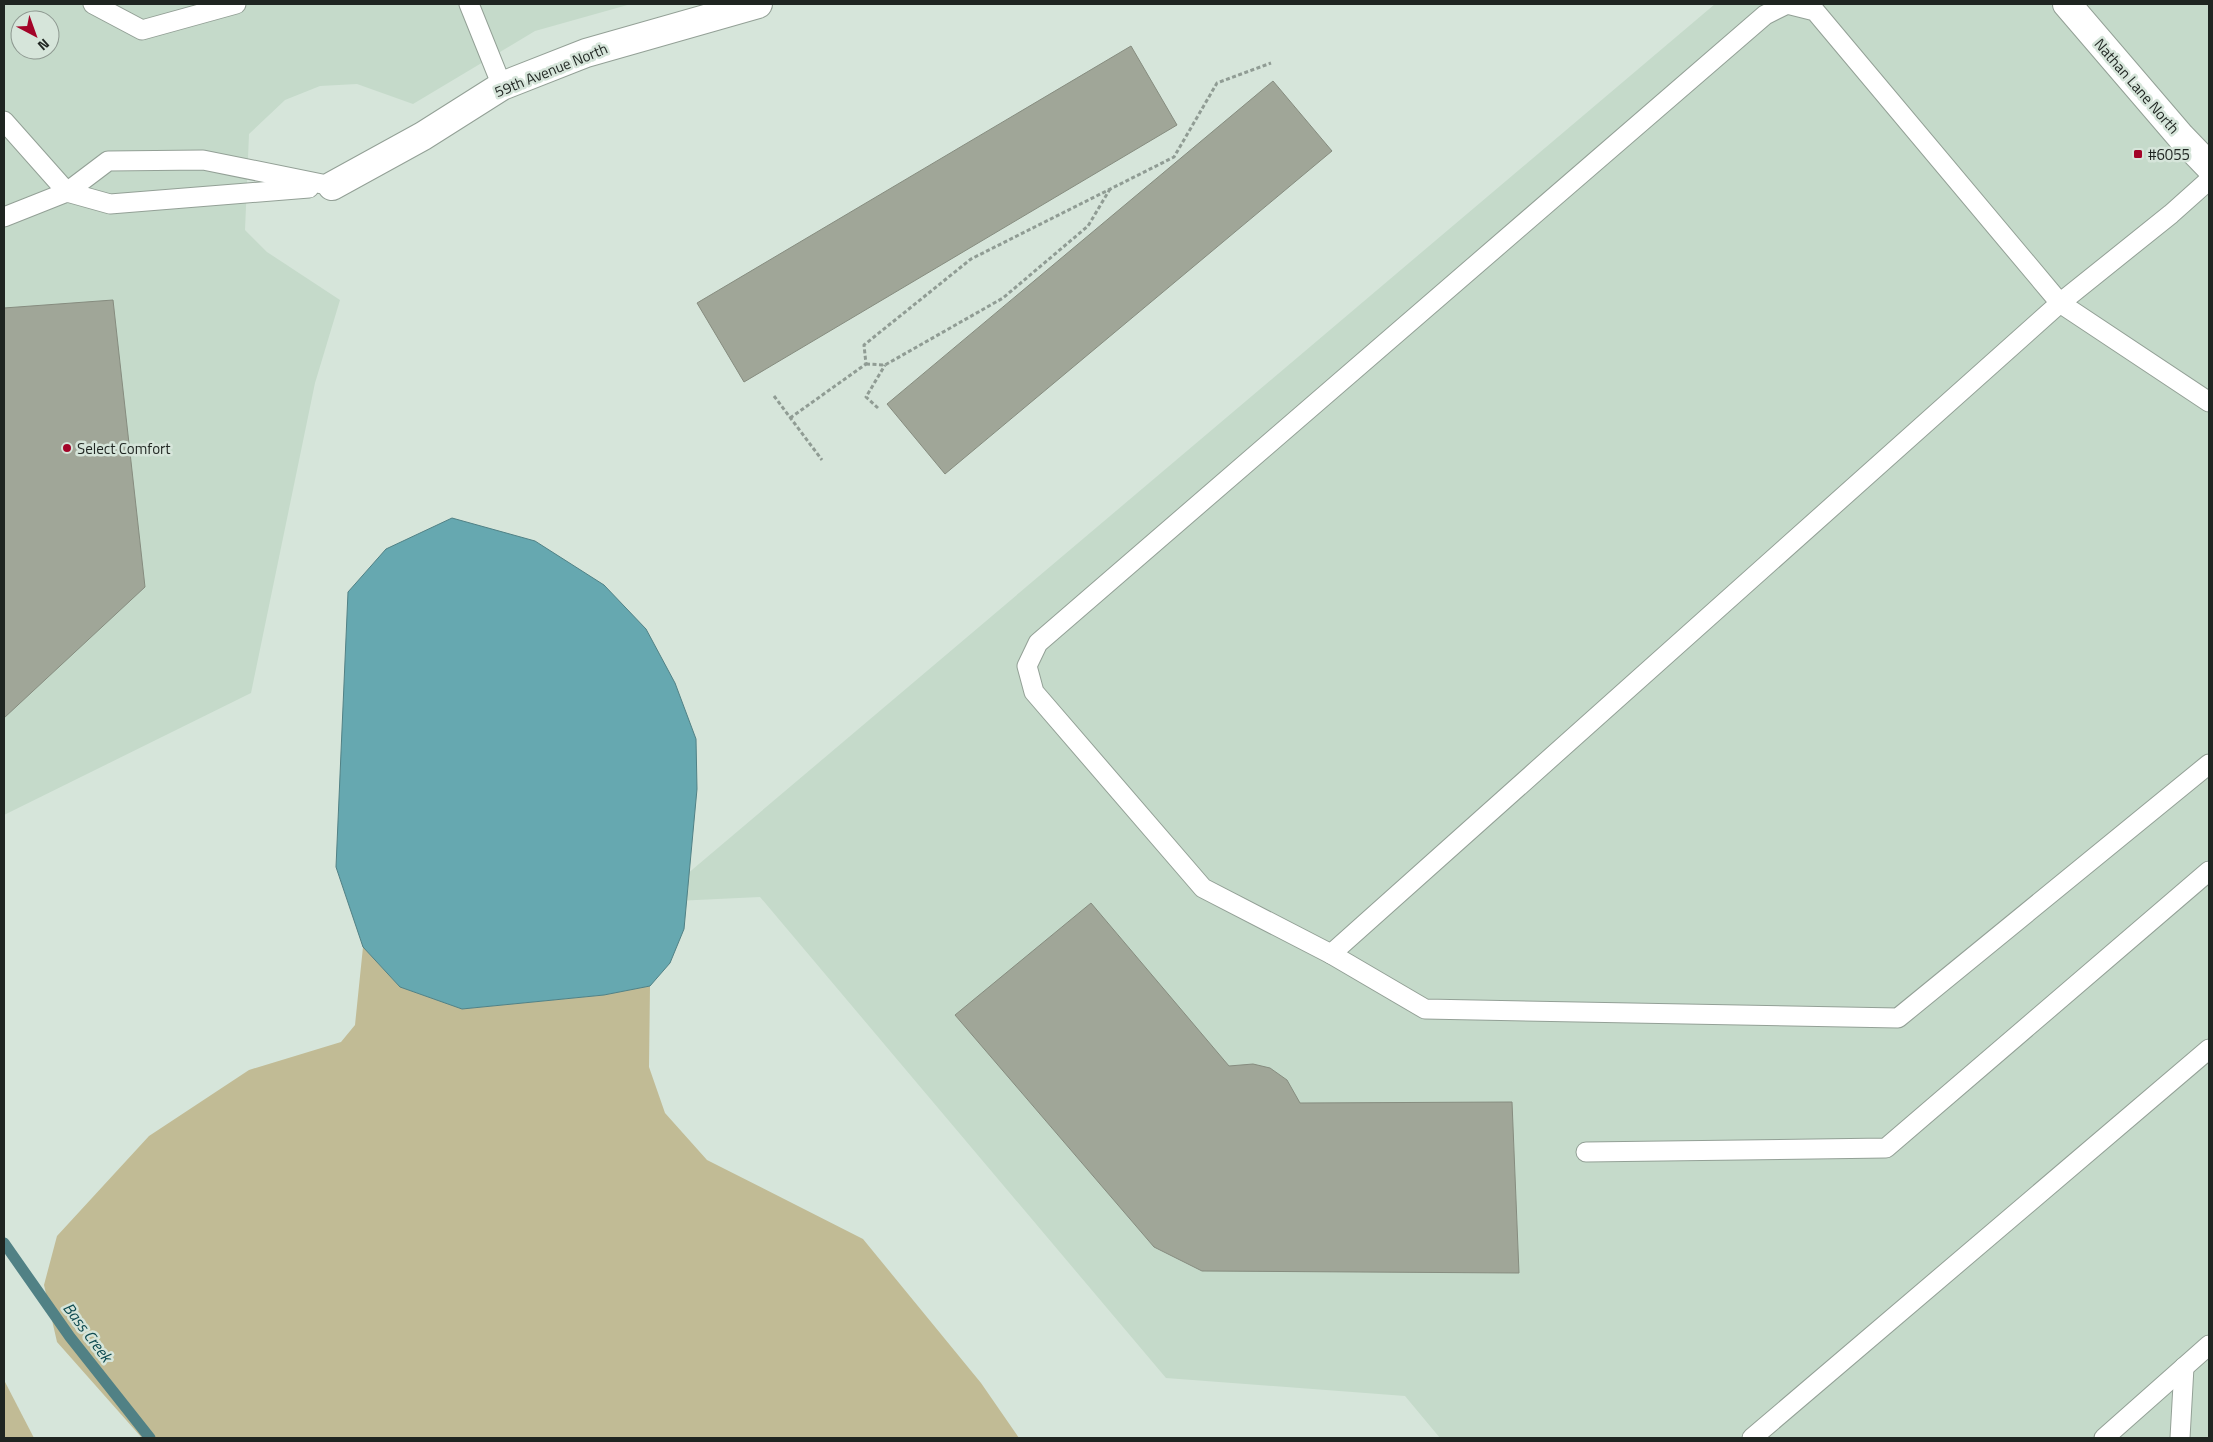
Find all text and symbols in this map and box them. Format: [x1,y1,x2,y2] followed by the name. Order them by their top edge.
[10,10,60,60] north arrow
[2089,33,2185,139] street label: Nathan Lane North
[33,34,54,56] text: N
[491,37,611,103] street label: 59th Avenue North
[2148,143,2190,166] place label: #6055
[2132,148,2144,160] marker: #6055
[77,437,171,460] place label: Select Comfort
[61,442,73,454] marker: Select Comfort
[58,1297,120,1368] water label: Bass Creek

